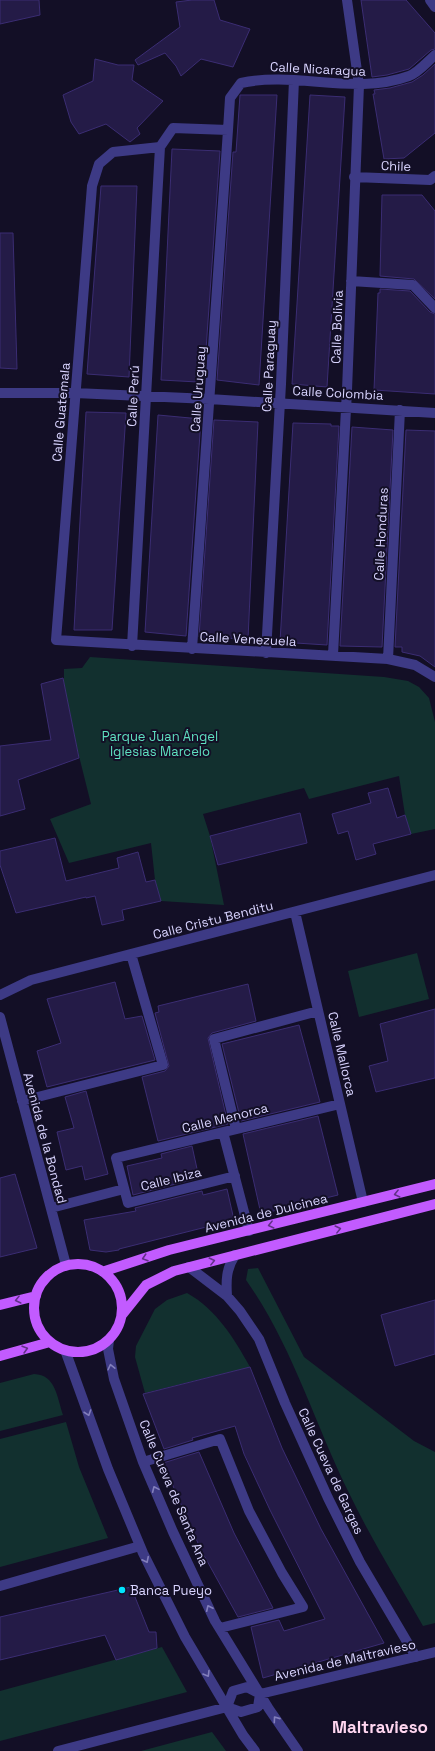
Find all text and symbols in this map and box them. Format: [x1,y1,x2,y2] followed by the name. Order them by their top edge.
[270,58,367,80] street label: Calle Nicaragua
[381,157,411,175] street label: Chile
[327,289,347,364] street label: Calle Bolivia
[258,320,280,412] street label: Calle Paraguay
[187,345,209,433] street label: Calle Uruguay
[48,361,74,462] street label: Calle Guatemala
[123,365,143,427] street label: Calle Perú
[292,382,384,404] street label: Calle Colombia
[370,487,392,581] street label: Calle Honduras
[199,628,297,650] street label: Calle Venezuela
[102,728,218,760] park label: Parque Juan Ángel Iglesias Marcelo
[151,897,275,943] street label: Calle Cristu Benditu
[324,1010,360,1098] street label: Calle Mallorca
[19,1071,71,1205] street label: Avenida de la Bondad
[180,1099,270,1137] street label: Calle Menorca
[139,1163,204,1195] street label: Calle Ibiza
[203,1189,330,1236] street label: Avenida de Dulcinea
[394,1189,400,1197] one-way arrow
[268,1220,275,1229] one-way arrow
[334,1225,341,1234] one-way arrow
[142,1253,149,1262] one-way arrow
[209,1258,215,1266] one-way arrow
[15,1295,22,1304] one-way arrow
[21,1345,28,1354] one-way arrow
[108,1364,116,1370] one-way arrow
[294,1405,368,1537] street label: Calle Cueva de Gargas
[83,1409,92,1416] one-way arrow
[135,1417,213,1569] street label: Calle Cueva de Santa Ana
[152,1486,160,1493] one-way arrow
[141,1555,149,1563] one-way arrow
[130,1582,212,1599] place label: Banca Pueyo
[117,1585,127,1595] marker: Banca Pueyo
[206,1604,214,1612] one-way arrow
[273,1635,417,1685] street label: Avenida de Maltravieso
[202,1670,210,1677] one-way arrow
[273,1716,281,1723] one-way arrow
[332,1716,428,1738] district label: Maltravieso

